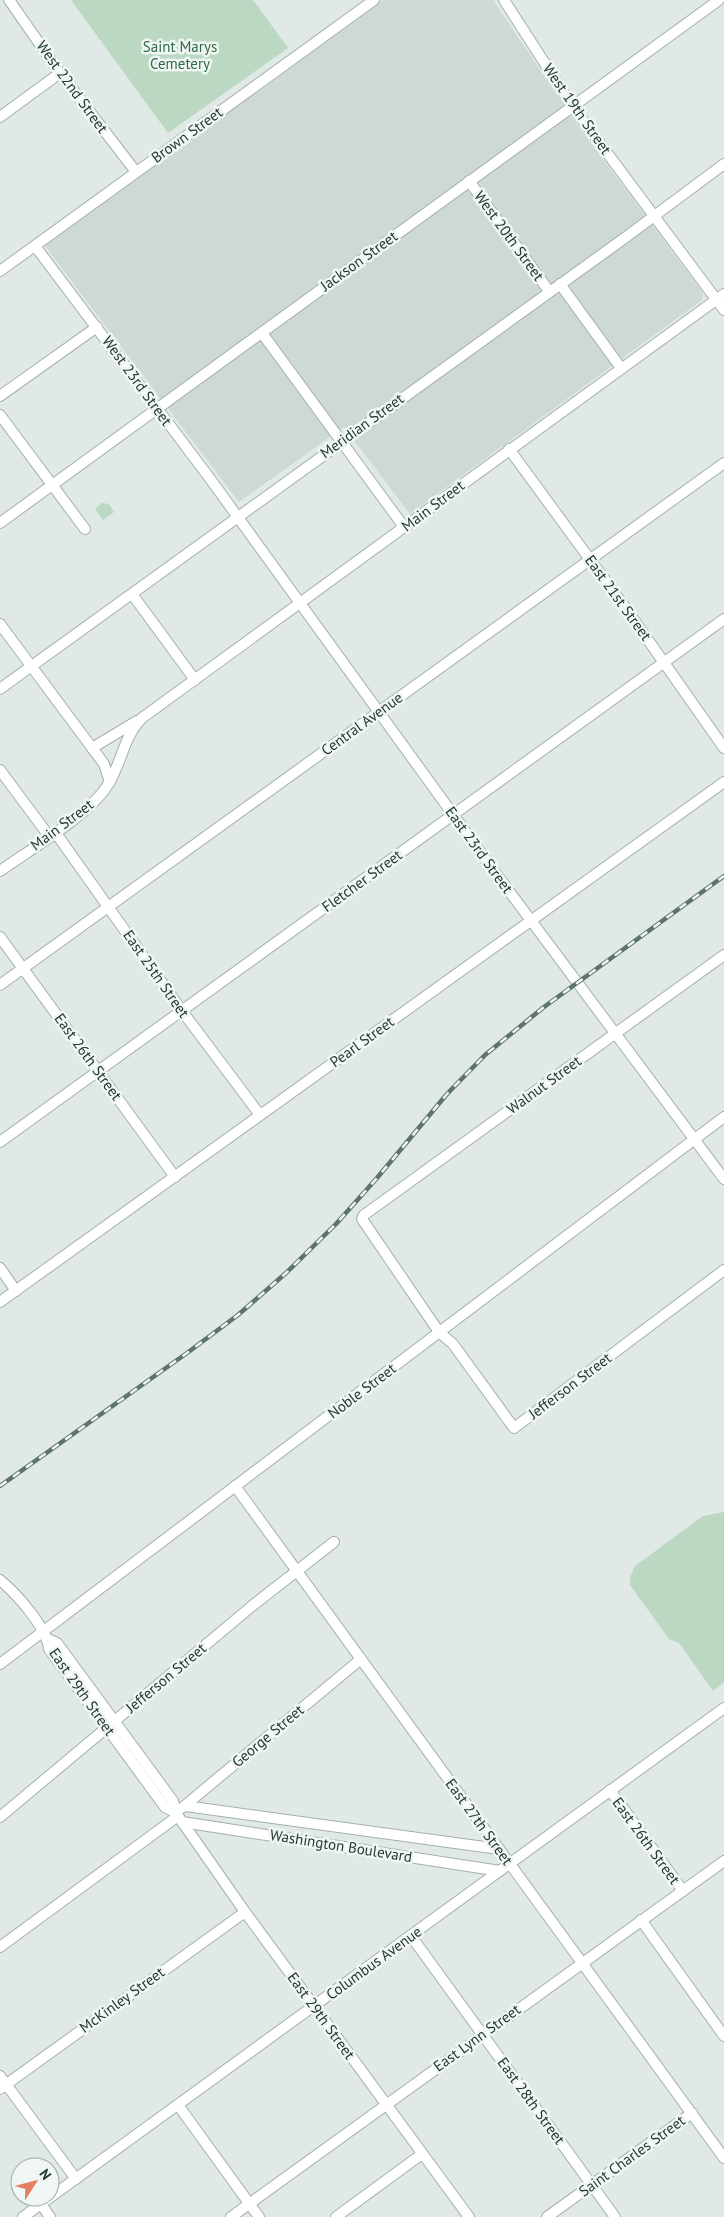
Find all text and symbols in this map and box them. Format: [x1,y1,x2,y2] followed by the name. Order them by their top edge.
[32,37,112,137] street label: West 22nd Street
[143,37,217,73] park label: Saint Marys Cemetery
[539,60,616,158] street label: West 19th Street
[147,102,226,167] street label: Brown Street
[470,187,548,284] street label: West 20th Street
[316,226,401,296] street label: Jackson Street
[98,332,176,429] street label: West 23rd Street
[316,389,407,462] street label: Meridian Street
[397,476,468,535] street label: Main Street
[581,551,656,644] street label: East 21st Street
[317,688,406,760] street label: Central Avenue
[26,795,97,854] street label: Main Street
[442,803,517,897] street label: East 23rd Street
[318,845,406,916] street label: Fletcher Street
[119,926,194,1021] street label: East 25th Street
[50,1010,126,1104] street label: East 26th Street
[326,1012,398,1071] street label: Pearl Street
[503,1051,585,1118] street label: Walnut Street
[524,1348,615,1424] street label: Jefferson Street
[324,1359,400,1422] street label: Noble Street
[121,1639,210,1717] street label: Jefferson Street
[45,1644,120,1739] street label: East 29th Street
[228,1700,307,1771] street label: George Street
[442,1775,517,1869] street label: East 27th Street
[608,1794,684,1888] street label: East 26th Street
[269,1825,413,1866] street label: Washington Boulevard
[322,1922,425,2004] street label: Columbus Avenue
[75,1962,168,2037] street label: McKinley Street
[283,1969,359,2063] street label: East 29th Street
[430,2000,524,2076] street label: East Lynn Street
[493,2054,569,2148] street label: East 28th Street
[575,2111,689,2201] street label: Saint Charles Street
[10,2157,60,2207] north arrow
[36,2165,56,2183] text: N

